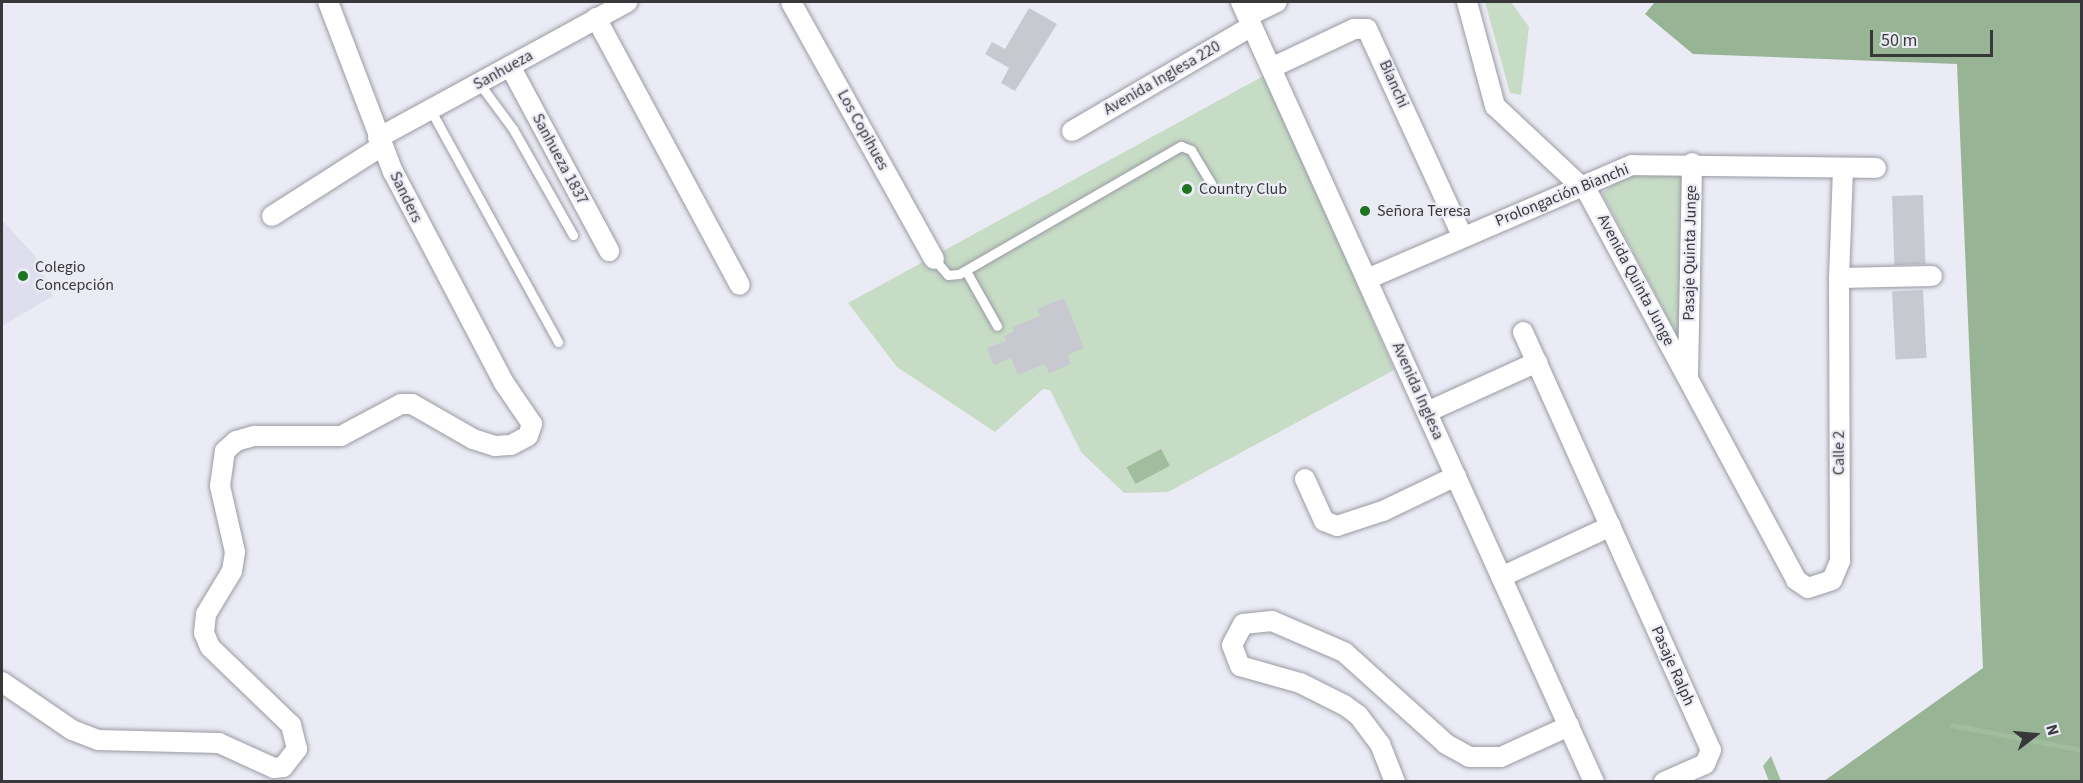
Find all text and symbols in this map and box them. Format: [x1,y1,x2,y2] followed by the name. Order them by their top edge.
[1873,18,1996,56] scale bar
[1881,28,1917,53] text: 50 m
[1100,37,1224,119] street label: Avenida Inglesa 220
[470,46,536,94] street label: Sanhueza
[1375,57,1413,111] street label: Bianchi
[833,87,893,173] street label: Los Copihues
[528,110,592,208] street label: Sanhueza 1837
[1492,159,1632,231] street label: Prolongación Bianchi
[385,168,427,226] street label: Sanders
[1199,179,1287,199] place label: Country Club
[1180,182,1194,196] marker: Country Club
[1679,185,1701,321] street label: Pasaje Quinta Junge
[1377,201,1471,221] place label: Señora Teresa
[1358,204,1372,218] marker: Señora Teresa
[1593,211,1679,349] street label: Avenida Quinta Junge
[35,257,114,295] place label: Colegio Concepción
[16,269,30,283] marker: Colegio Concepción
[1388,339,1448,443] street label: Avenida Inglesa
[1829,431,1849,475] street label: Calle 2
[1647,623,1699,709] street label: Pasaje Ralph
[2005,705,2065,765] north arrow
[2040,722,2064,738] text: N

